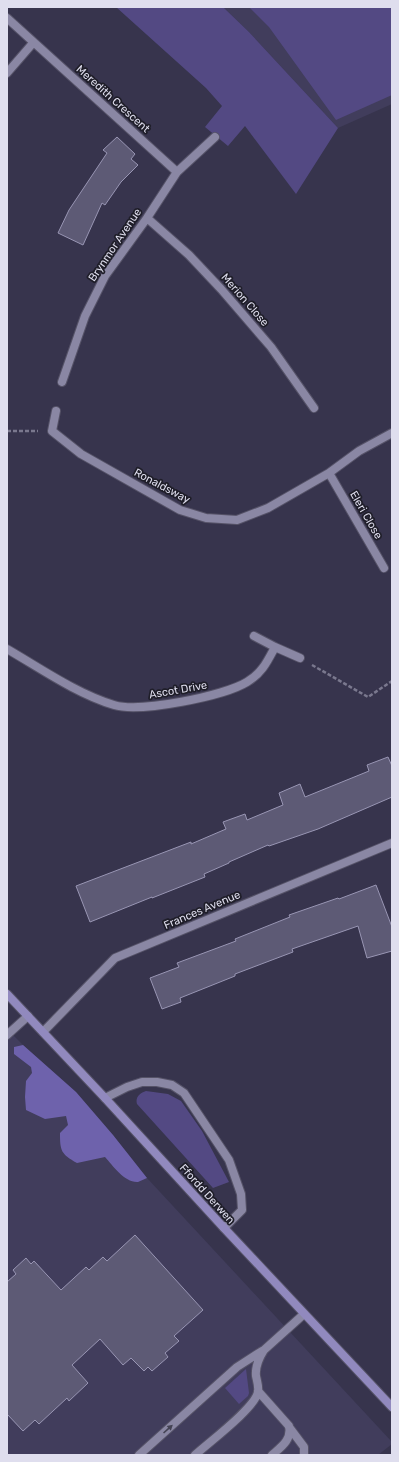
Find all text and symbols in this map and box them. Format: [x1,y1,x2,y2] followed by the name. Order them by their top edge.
[74,63,153,136] street label: Meredith Crescent
[86,206,144,284] street label: Brynmor Avenue
[219,271,271,329] street label: Merion Close
[132,466,192,506] street label: Ronaldsway
[347,489,385,541] street label: Eleri Close
[148,678,208,702] street label: Ascot Drive
[162,888,242,932] street label: Frances Avenue
[177,1161,237,1227] street label: Ffordd Derwen
[164,1425,173,1434] one-way arrow

